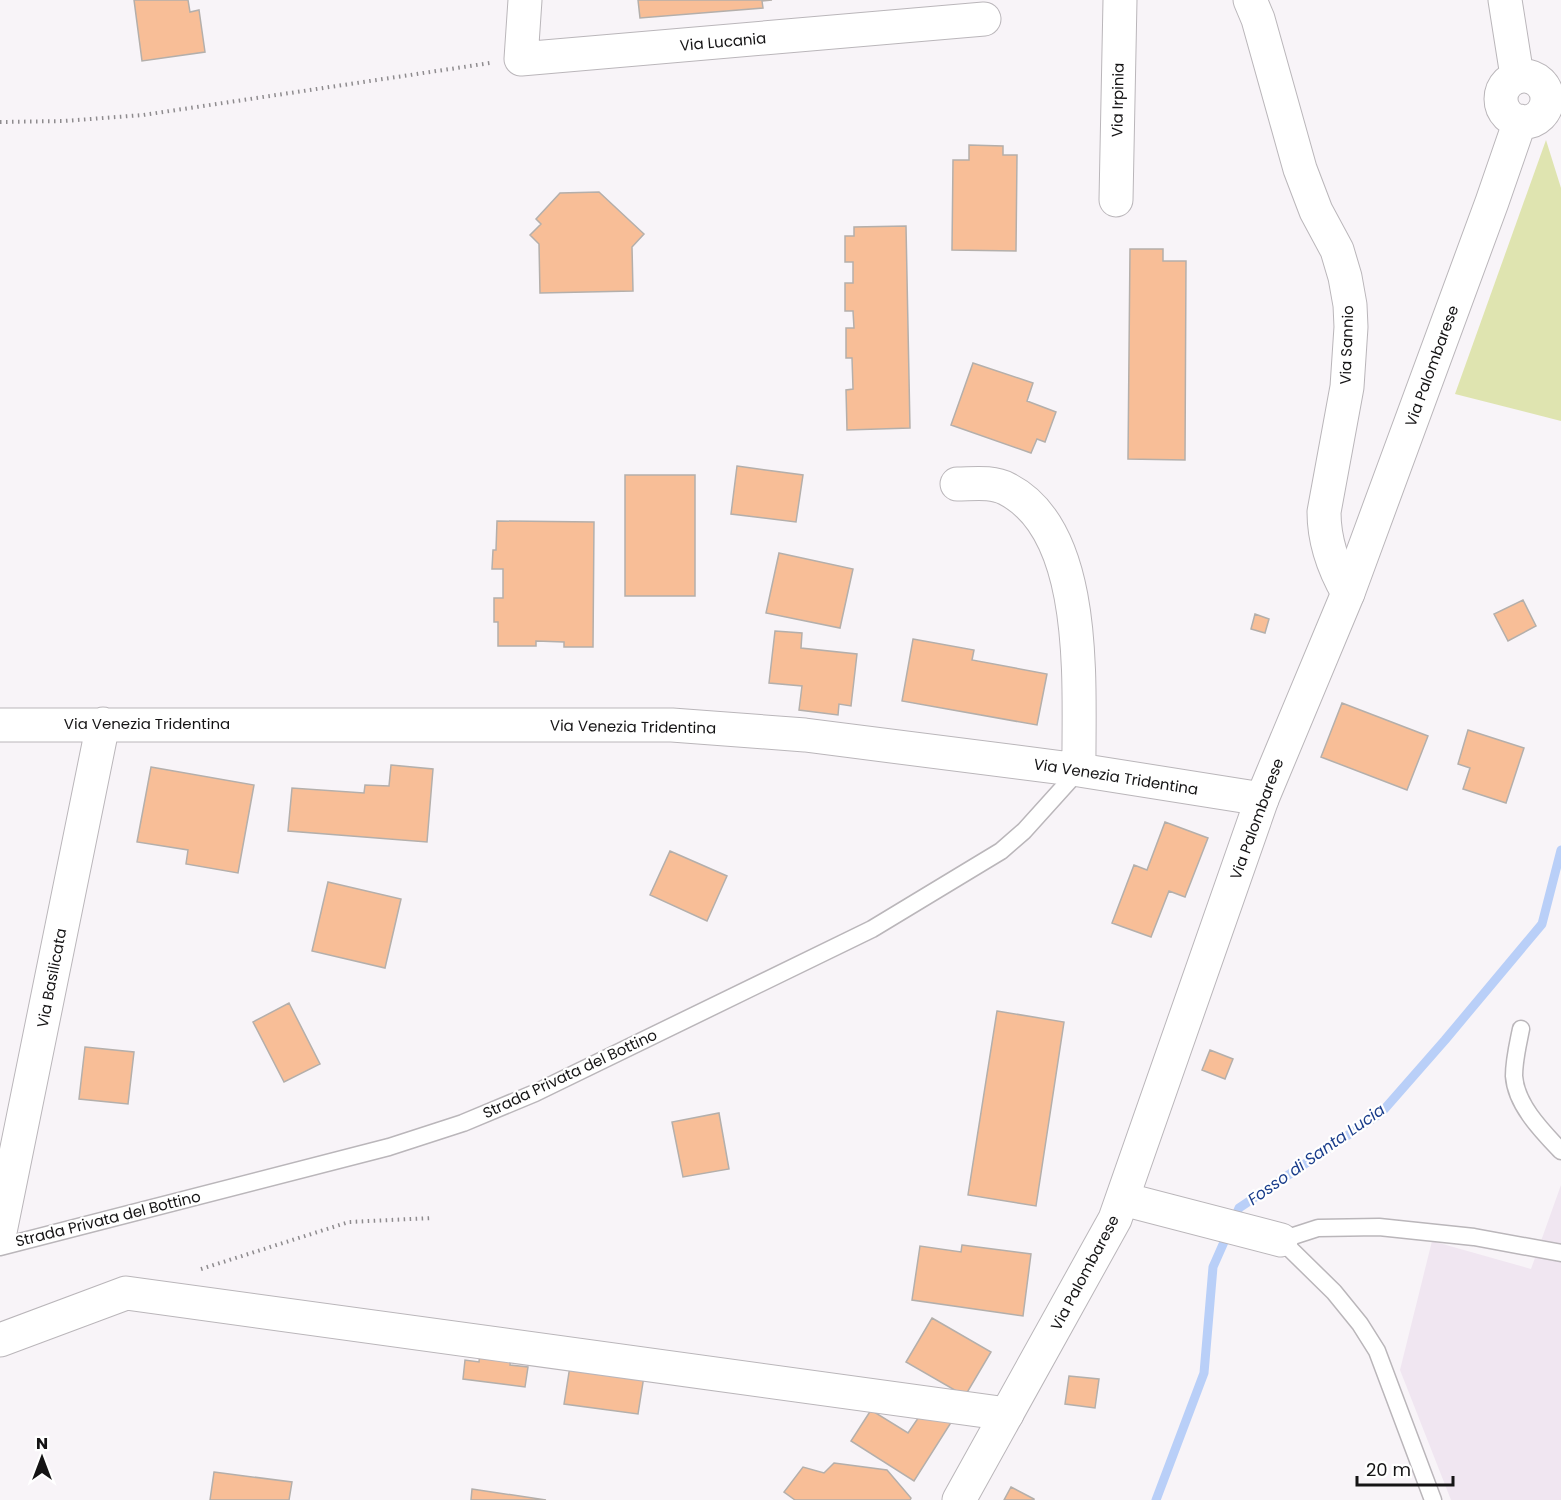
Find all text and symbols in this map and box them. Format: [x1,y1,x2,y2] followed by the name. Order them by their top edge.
[679,27,767,56] street label: Via Lucania
[1106,63,1129,137] street label: Via Irpinia
[1400,302,1463,429] street label: Via Palombarese
[1335,305,1358,385] street label: Via Sannio
[64,713,230,734] street label: Via Venezia Tridentina
[550,715,716,738] street label: Via Venezia Tridentina
[1032,753,1200,800] street label: Via Venezia Tridentina
[1225,755,1288,882] street label: Via Palombarese
[32,926,71,1030] street label: Via Basilicata
[479,1024,660,1123] street label: Strada Privata del Bottino
[1243,1098,1390,1211] water label: Fosso di Santa Lucia
[13,1185,203,1252] street label: Strada Privata del Bottino
[1045,1211,1124,1334] street label: Via Palombarese
[12,1428,72,1488] north arrow
[36,1432,48,1455] text: N
[1357,1449,1453,1487] scale bar
[1366,1457,1411,1482] text: 20 m

